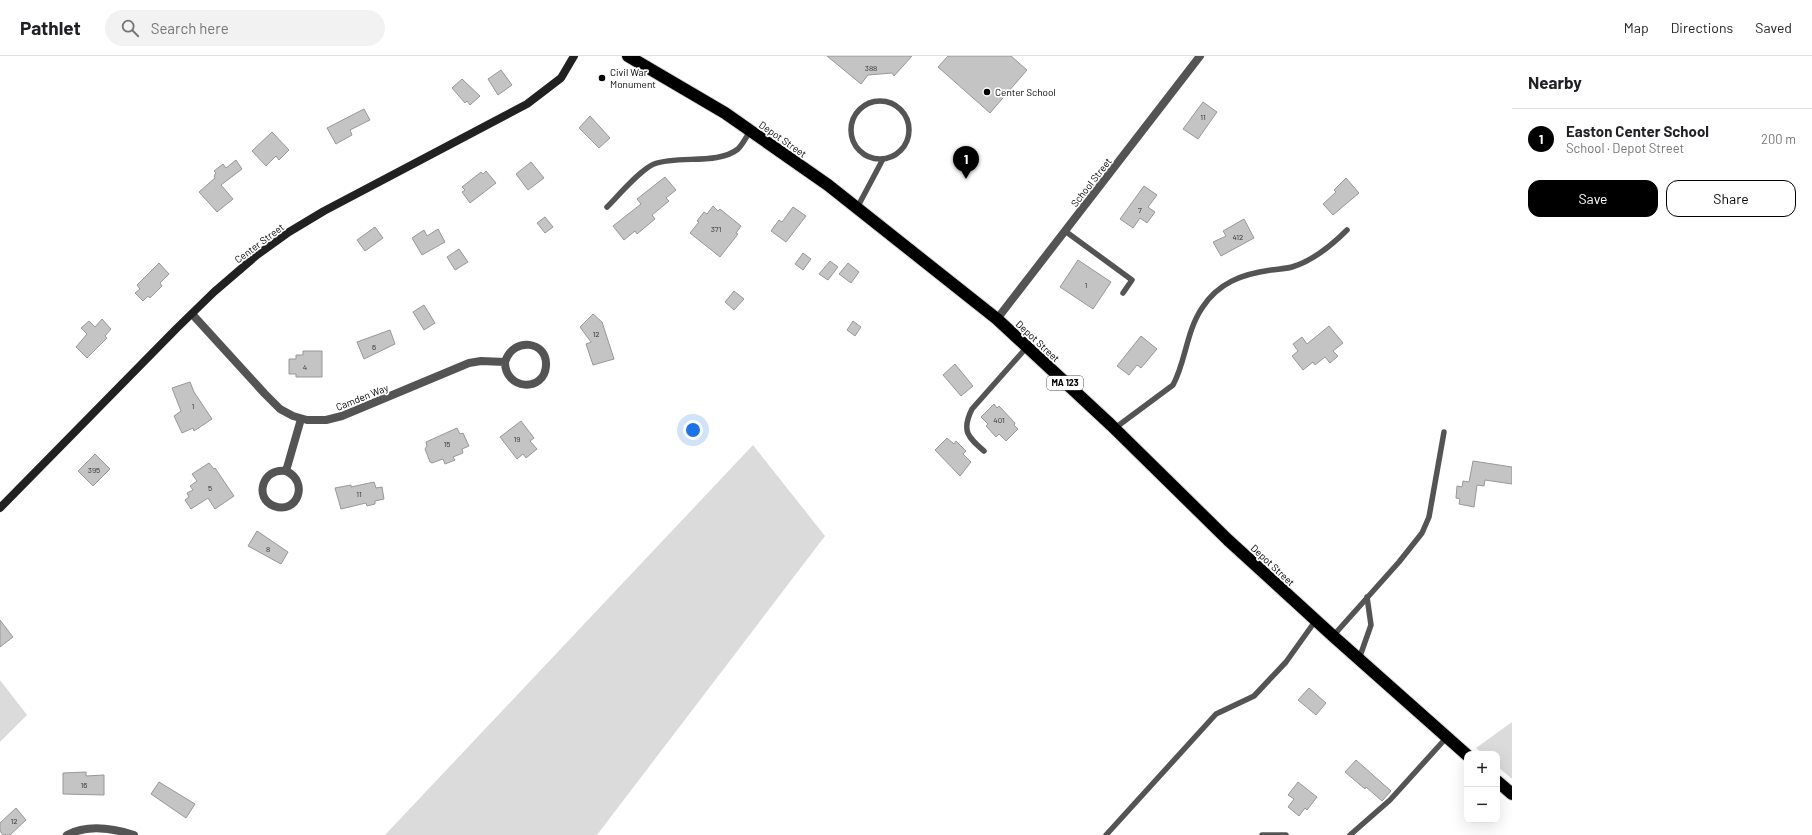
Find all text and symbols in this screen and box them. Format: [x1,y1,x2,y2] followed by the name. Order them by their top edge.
[105,10,385,46] search box
[20,16,81,39] text: Pathlet
[119,17,141,39] icon: search
[151,19,229,37] text: Search here
[1624,19,1649,36] text: Map
[1671,19,1733,36] text: Directions
[1755,19,1792,36] text: Saved
[865,63,877,73] house number: 388
[610,66,656,90] place label: Civil War Monument
[1528,72,1582,92] text: Nearby
[597,73,607,83] marker: Civil War Monument
[995,86,1056,98] place label: Center School
[982,87,992,97] marker: Center School
[1200,112,1206,122] house number: 11
[757,118,809,160] street label: Depot Street
[1566,122,1709,140] text: Easton Center School
[1539,131,1543,147] text: 1
[1761,131,1796,147] text: 200 m
[1566,140,1684,156] text: School · Depot Street
[953,146,979,179] pin: 1
[1068,155,1114,209] street label: School Street
[1528,180,1658,217] button: Save
[1666,180,1796,217] button: Share
[1138,205,1142,215] house number: 7
[232,220,286,265] street label: Center Street
[711,224,722,234] house number: 371
[1233,232,1243,242] house number: 412
[1085,280,1088,290] house number: 1
[1014,318,1063,364] street label: Depot Street
[592,329,600,339] house number: 12
[372,342,376,352] house number: 6
[303,362,307,372] house number: 4
[1047,376,1083,390] road number: MA 123
[334,381,390,413] street label: Camden Way
[192,401,195,411] house number: 1
[993,415,1005,425] house number: 401
[683,420,703,440] your location
[514,434,520,444] house number: 19
[444,439,450,449] house number: 15
[88,465,100,475] house number: 395
[208,483,212,493] house number: 5
[356,489,362,499] house number: 11
[1249,542,1298,588] street label: Depot Street
[266,544,270,554] house number: 8
[1464,751,1500,823] map controls
[1464,751,1500,787] button: +
[81,780,87,790] house number: 16
[1464,787,1500,823] button: −
[10,816,18,826] house number: 12

